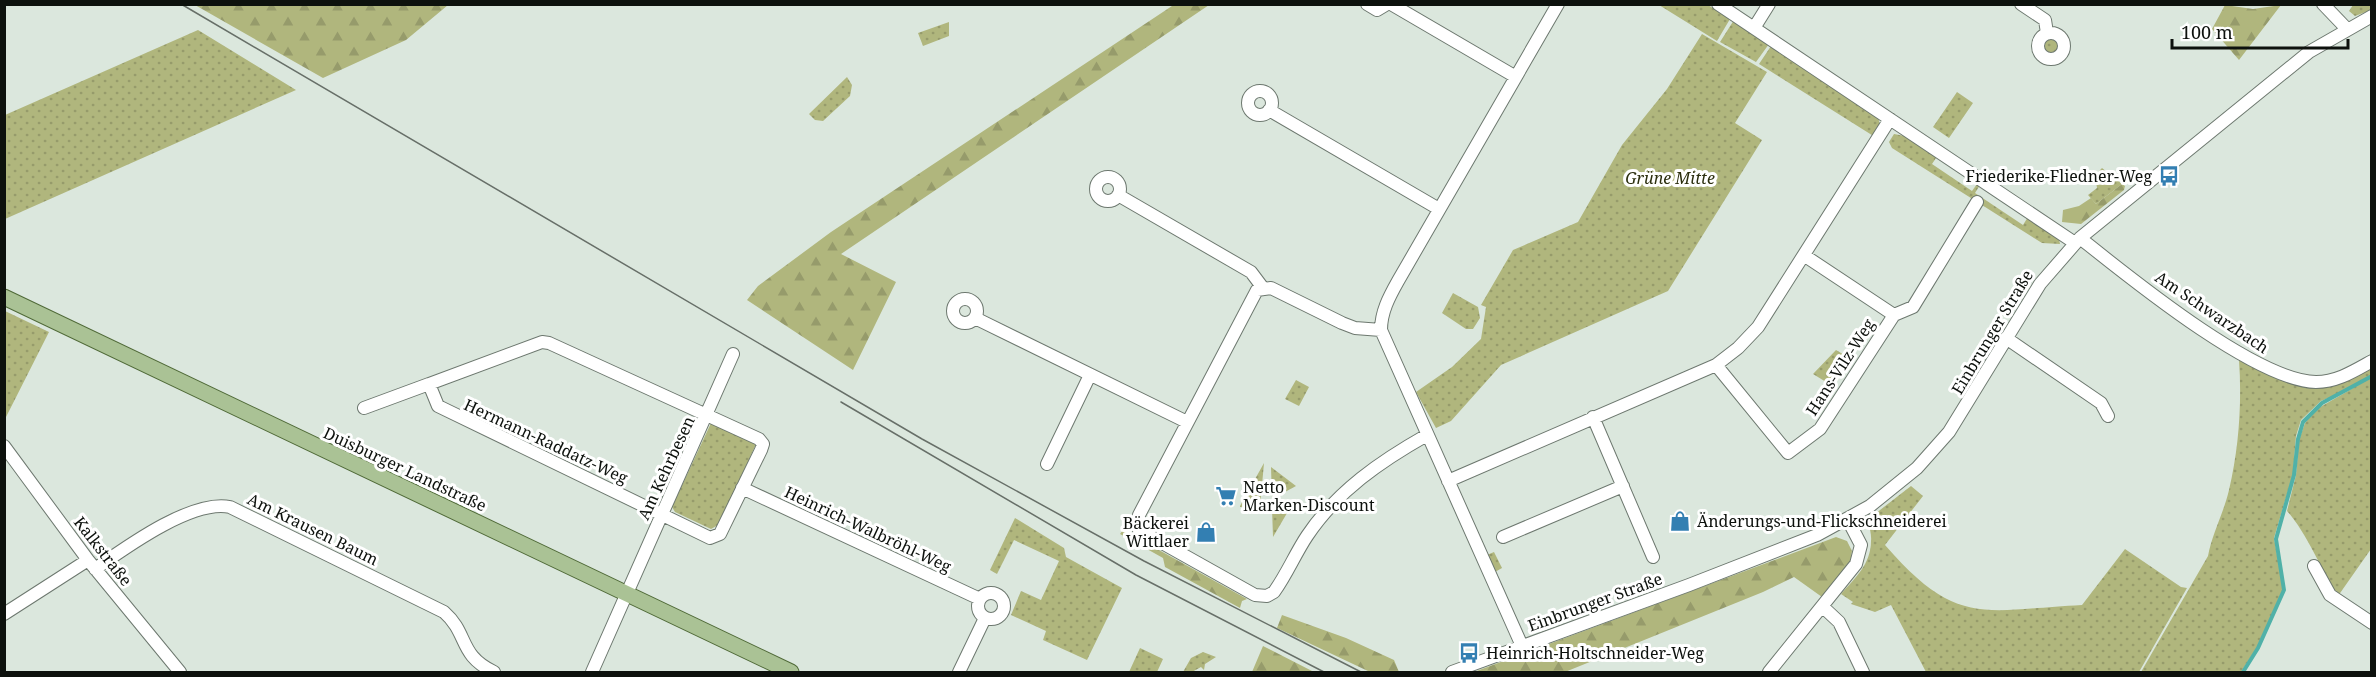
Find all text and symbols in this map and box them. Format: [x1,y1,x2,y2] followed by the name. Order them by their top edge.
[2172,12,2348,50] scale bar
[2181,20,2233,44] text: 100 m
[2157,164,2181,188] bus stop icon: Friederike-Fliedner-Weg
[1966,165,2152,187] place label: Friederike-Fliedner-Weg
[1625,167,1715,189] park label: Grüne Mitte
[1946,266,2038,398] street label: Einbrunger Straße
[2151,266,2273,358] street label: Am Schwarzbach
[1801,314,1880,420] street label: Hans-Vilz-Weg
[461,393,632,489] street label: Hermann-Raddatz-Weg
[632,413,700,523] street label: Am Kehrbesen
[320,421,490,517] street label: Duisburger Landstraße
[1243,476,1375,516] place label: Netto Marken-Discount
[781,481,955,578] street label: Heinrich-Walbröhl-Weg
[1214,484,1238,508] supermarket icon: Netto Marken-Discount
[244,488,382,570] street label: Am Krausen Baum
[1668,509,1692,533] shop icon: Änderungs-und-Flickschneiderei
[1697,510,1947,532] place label: Änderungs-und-Flickschneiderei
[69,512,137,590] street label: Kalkstraße
[1123,512,1189,552] place label: Bäckerei Wittlaer
[1194,520,1218,544] shop icon: Bäckerei Wittlaer
[1525,567,1665,637] street label: Einbrunger Straße
[1457,641,1481,665] bus stop icon: Heinrich-Holtschneider-Weg
[1486,642,1704,664] place label: Heinrich-Holtschneider-Weg

